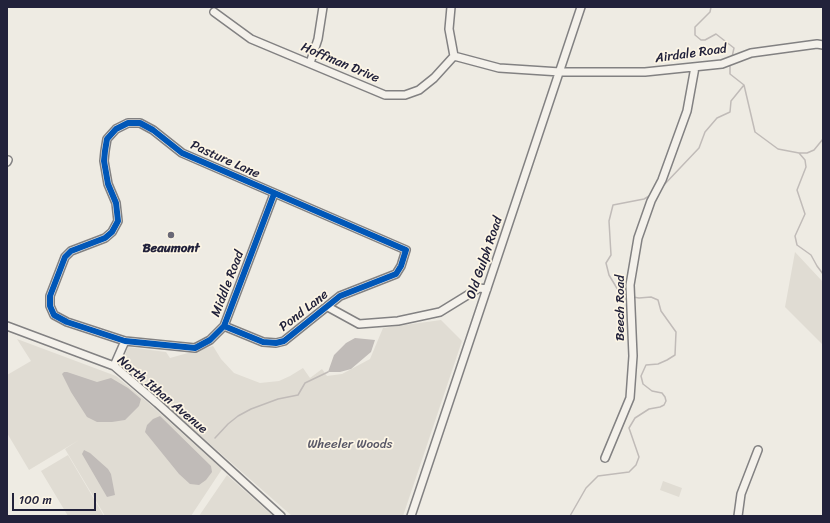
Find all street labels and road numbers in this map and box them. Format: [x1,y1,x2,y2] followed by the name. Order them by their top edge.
[298,39,382,87] street label: Hoffman Drive
[654,41,728,67] street label: Airdale Road
[188,138,262,182] street label: Pasture Lane
[464,215,506,301] street label: Old Gulph Road
[208,249,248,319] street label: Middle Road
[613,275,629,341] street label: Beech Road
[276,287,332,335] street label: Pond Lane
[114,353,210,437] street label: North Ithan Avenue

